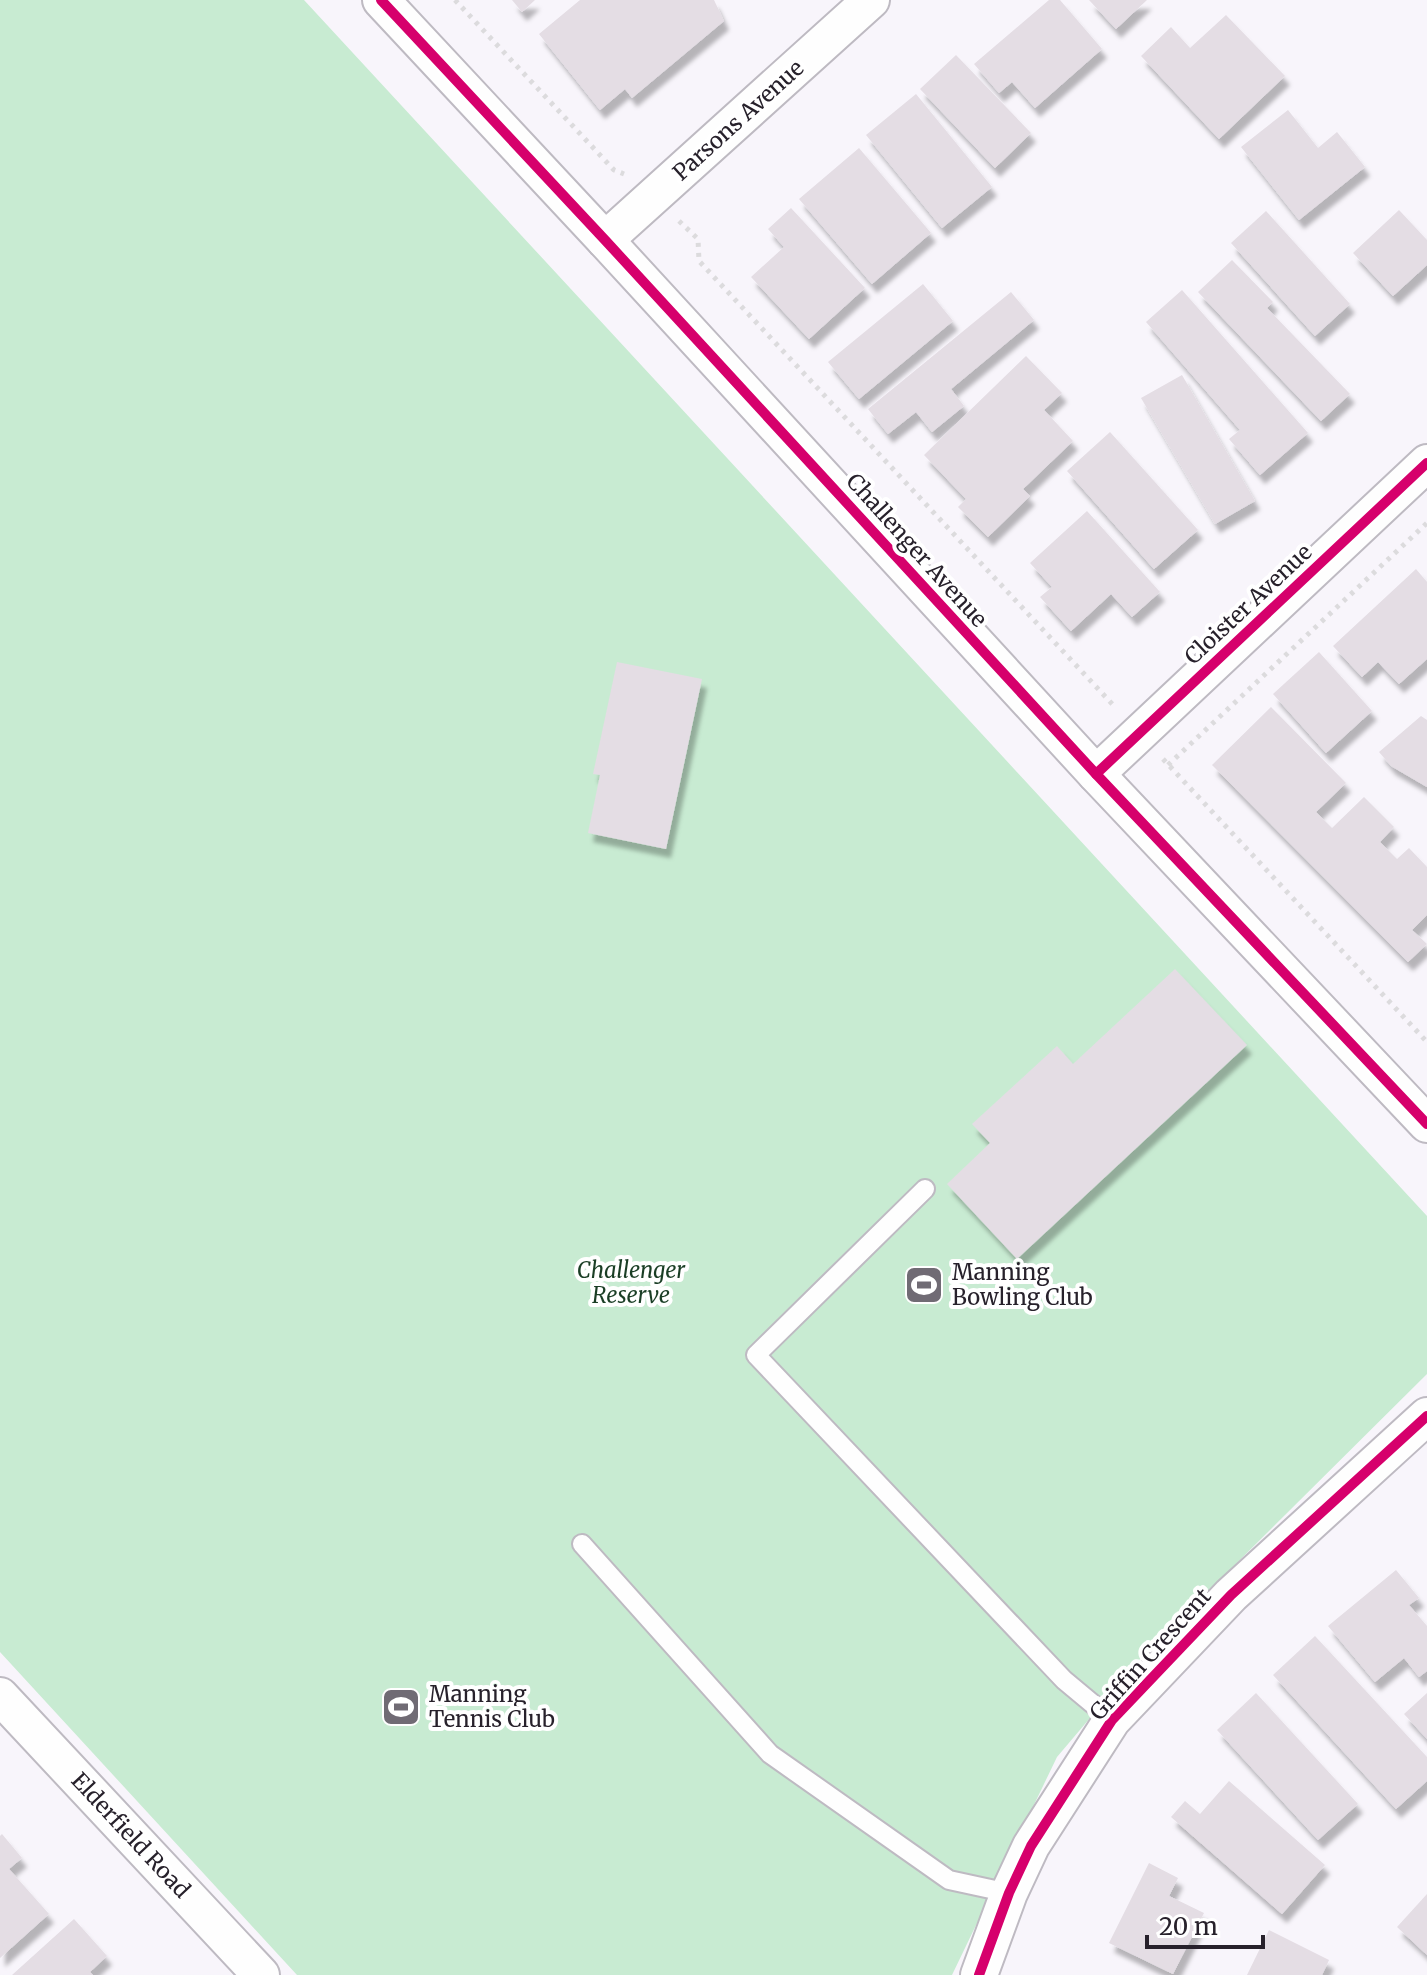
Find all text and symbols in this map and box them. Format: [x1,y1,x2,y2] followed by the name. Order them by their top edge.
[667,54,809,186] street label: Parsons Avenue
[841,467,993,633] street label: Challenger Avenue
[1179,538,1317,670] street label: Cloister Avenue
[577,1256,686,1309] park label: Challenger Reserve
[952,1258,1093,1311] place label: Manning Bowling Club
[903,1264,945,1306] sports icon: Manning Bowling Club
[1083,1582,1217,1726] street label: Griffin Crescent
[429,1680,555,1733] place label: Manning Tennis Club
[380,1686,422,1728] sports icon: Manning Tennis Club
[66,1766,196,1904] street label: Elderfield Road
[1147,1899,1263,1949] scale bar
[1159,1911,1218,1942] text: 20 m

